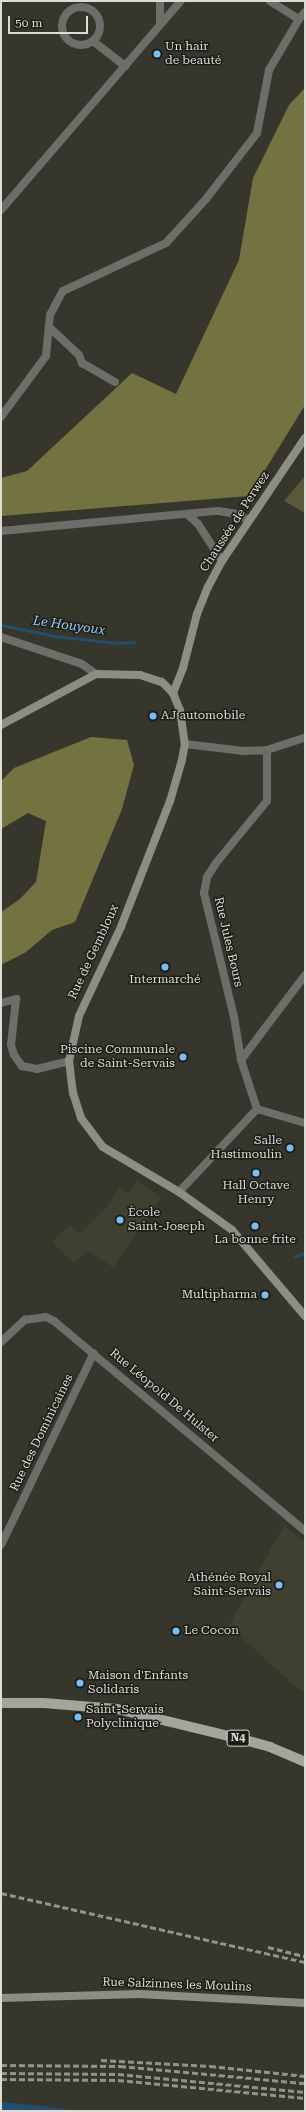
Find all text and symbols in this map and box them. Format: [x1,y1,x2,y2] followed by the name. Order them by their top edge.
[10,8,90,34] scale bar
[15,16,42,30] text: 50 m
[165,40,221,68] place label: Un hair de beauté
[152,49,162,59] marker: Un hair de beauté
[197,469,273,575] street label: Chaussée de Perwez
[32,613,106,639] water label: Le Houyoux
[161,709,245,723] place label: AJ automobile
[148,711,158,721] marker: AJ automobile
[211,896,245,988] street label: Rue Jules Bours
[66,902,122,1002] street label: Rue de Gembloux
[160,962,170,972] marker: Intermarché
[129,973,201,987] place label: Intermarché
[60,1043,175,1071] place label: Piscine Communale de Saint-Servais
[178,1052,188,1062] marker: Piscine Communale de Saint-Servais
[211,1134,282,1162] place label: Salle Hastimoulin
[285,1143,295,1153] marker: Salle Hastimoulin
[251,1168,261,1178] marker: Hall Octave Henry
[222,1179,290,1207] place label: Hall Octave Henry
[128,1206,205,1234] place label: Ècole Saint-Joseph
[115,1215,125,1225] marker: Ècole Saint-Joseph
[250,1221,260,1231] marker: La bonne frite
[214,1233,296,1247] place label: La bonne frite
[182,1288,257,1302] place label: Multipharma
[260,1290,270,1300] marker: Multipharma
[107,1346,221,1446] street label: Rue Léopold De Hulster
[7,1372,77,1494] street label: Rue des Dominicaines
[188,1571,271,1599] place label: Athénée Royal Saint-Servais
[274,1580,284,1590] marker: Athénée Royal Saint-Servais
[184,1624,239,1638] place label: Le Cocon
[171,1626,181,1636] marker: Le Cocon
[88,1669,188,1697] place label: Maison d'Enfants Solidaris
[75,1678,85,1688] marker: Maison d'Enfants Solidaris
[86,1703,164,1731] place label: Saint-Servais Polyclinique
[73,1712,83,1722] marker: Saint-Servais Polyclinique
[226,1729,250,1747] road number: N4
[102,1975,252,1995] street label: Rue Salzinnes les Moulins

